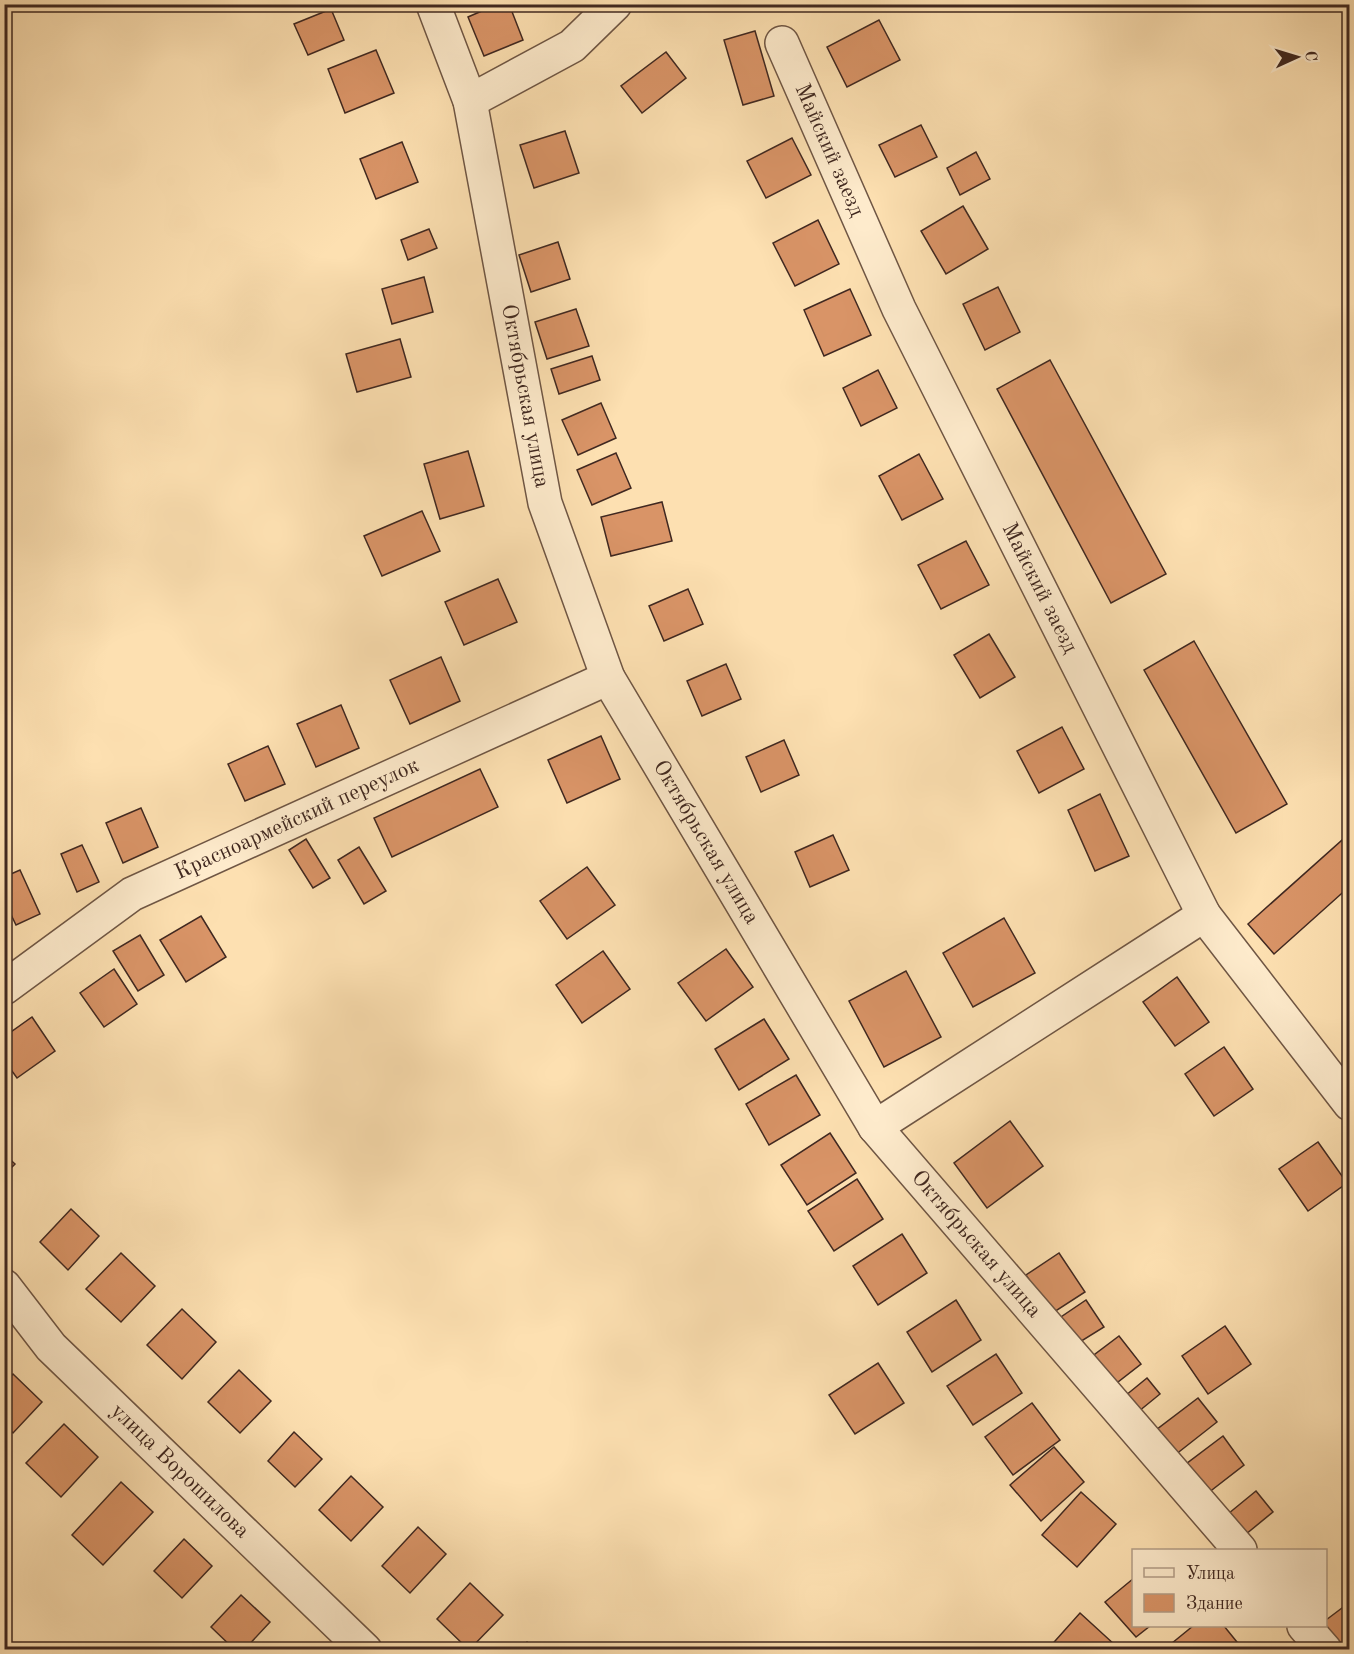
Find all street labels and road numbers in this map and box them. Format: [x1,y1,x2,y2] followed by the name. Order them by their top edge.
[790,80,868,220] street label: Майский заезд
[497,302,553,490] street label: Октябрьская улица
[998,519,1081,657] street label: Майский заезд
[172,754,422,884] street label: Красноармейский переулок
[649,757,763,928] street label: Октябрьская улица
[907,1167,1045,1322] street label: Октябрьская улица
[106,1400,253,1543] street label: улица Ворошилова

